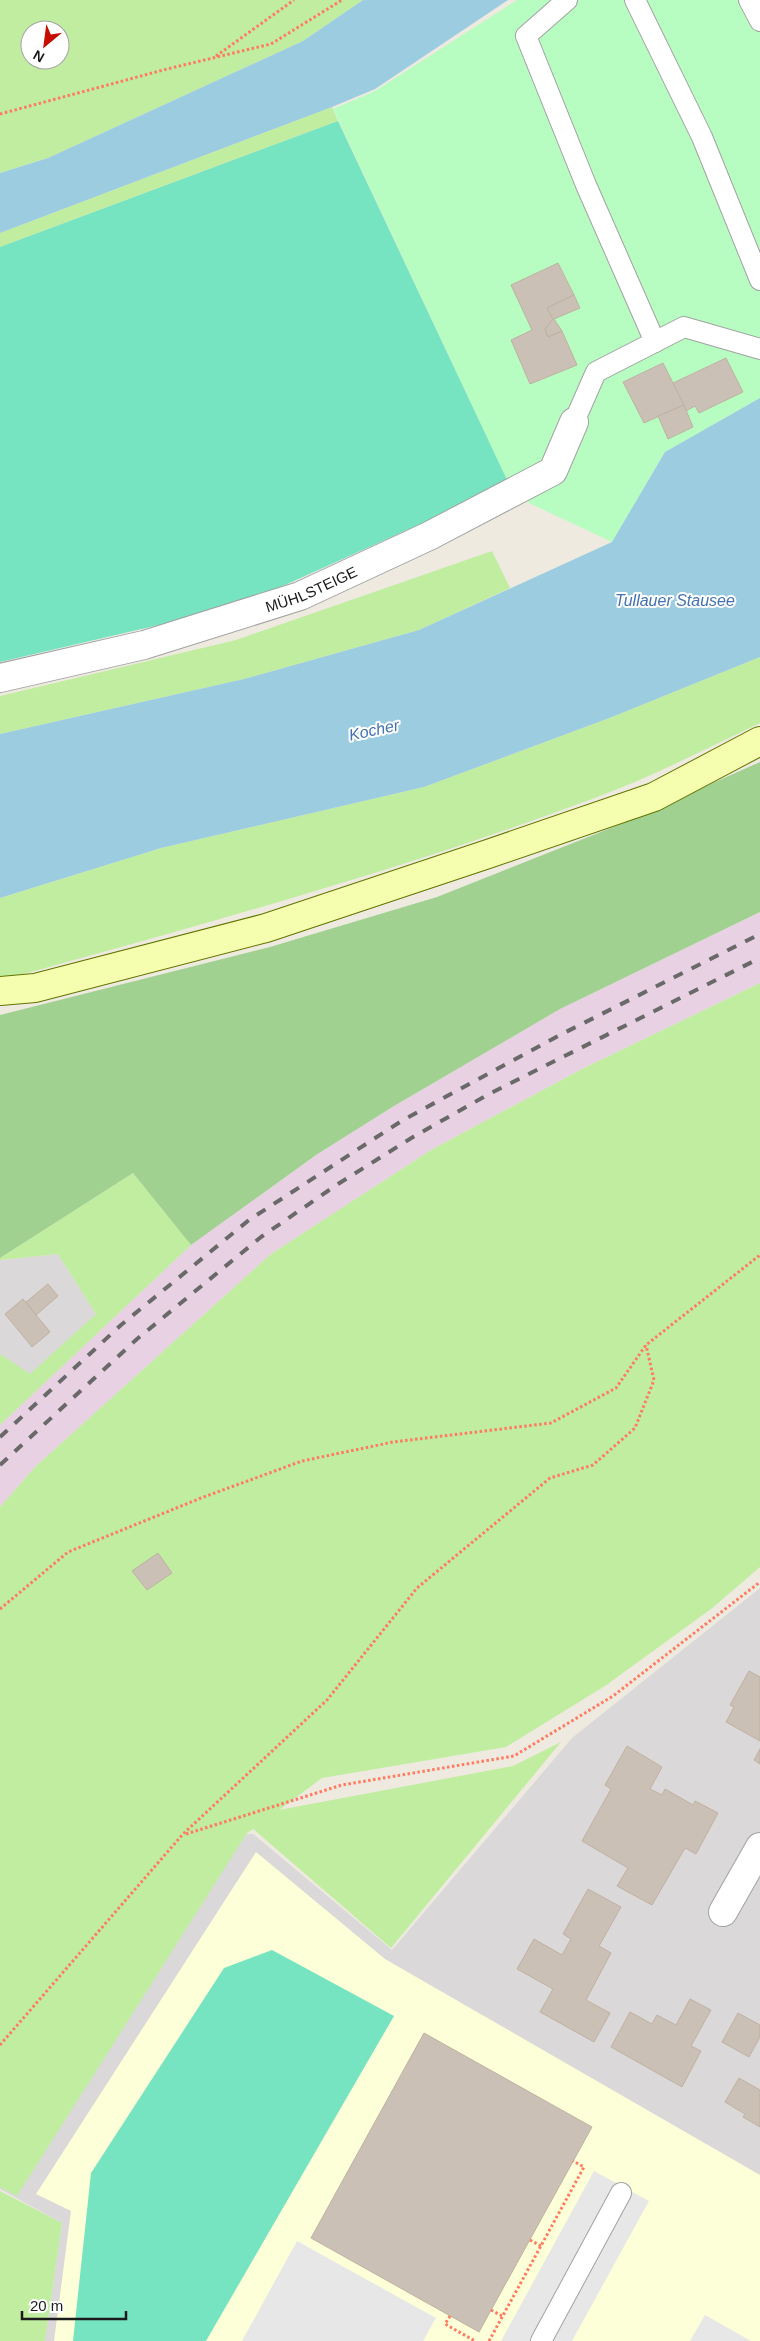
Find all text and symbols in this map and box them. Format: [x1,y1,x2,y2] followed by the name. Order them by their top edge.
[20,20,70,70] north arrow
[30,47,47,66] text: N
[263,562,359,615] street label: MÜHLSTEIGE
[615,592,735,609] water label: Tullauer Stausee
[347,716,401,744] water label: Kocher
[22,2288,126,2320] scale bar
[30,2297,63,2314] text: 20 m

